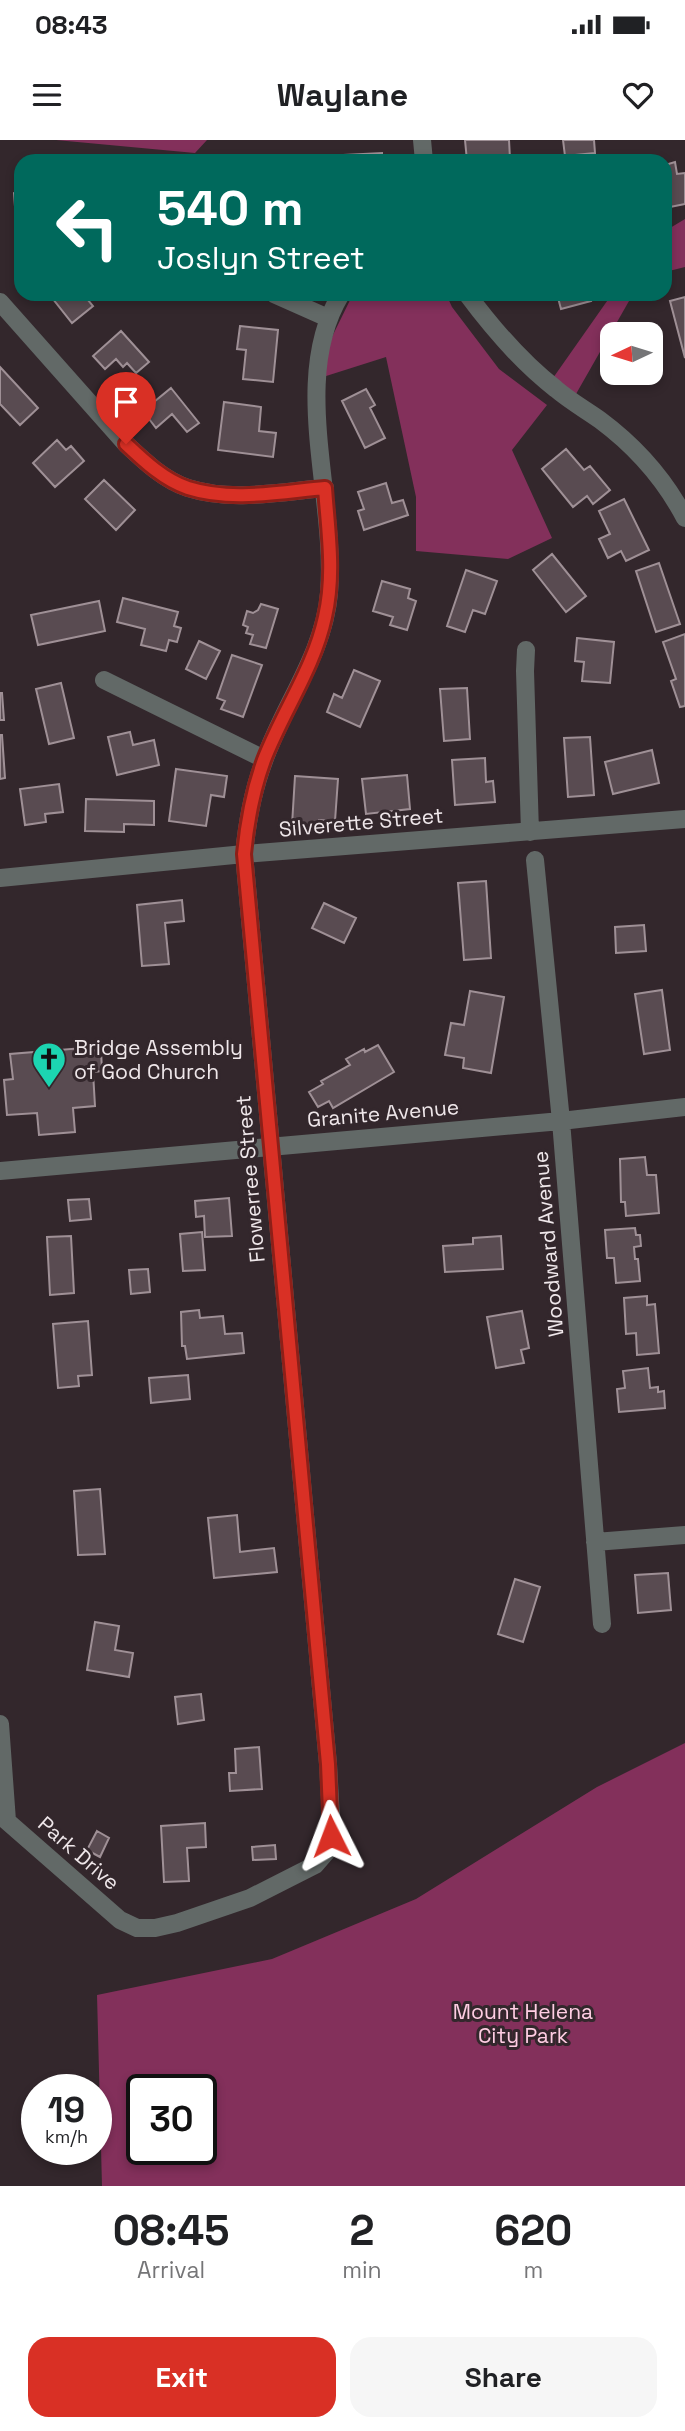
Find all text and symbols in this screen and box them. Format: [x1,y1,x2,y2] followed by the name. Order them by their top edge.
[35,8,108,42] text: 08:43
[277,75,408,115] text: Waylane
[28,76,66,114] icon: menu
[619,76,657,114] icon: heart
[157,177,304,239] text: 540 m
[42,182,133,273] icon: left
[157,238,365,278] text: Joslyn Street
[600,322,663,385] north arrow
[600,322,663,385] map controls
[96,372,156,444] pin
[107,383,145,421] icon: arrive
[278,801,444,843] street label: Silverette Street
[74,1034,243,1085] place label: Bridge Assembly of God Church
[30,1040,68,1089] church icon: Bridge Assembly of God Church
[306,1093,460,1133] street label: Granite Avenue
[229,1094,271,1264] street label: Flowerree Street
[526,1150,570,1338] street label: Woodward Avenue
[294,1799,368,1873] position arrow
[33,1810,125,1896] street label: Park Drive
[453,1998,593,2049] park label: Mount Helena City Park
[126,2074,217,2165] speed limit sign: 30
[48,2088,85,2132] text: 19
[45,2125,88,2148] text: km/h
[113,2204,230,2257] text: 08:45
[349,2204,374,2257] text: 2
[494,2204,572,2257] text: 620
[137,2255,205,2285] text: Arrival
[342,2255,382,2285] text: min
[523,2255,543,2285] text: m
[28,2337,336,2417] button: Exit
[350,2337,657,2417] button: Share

